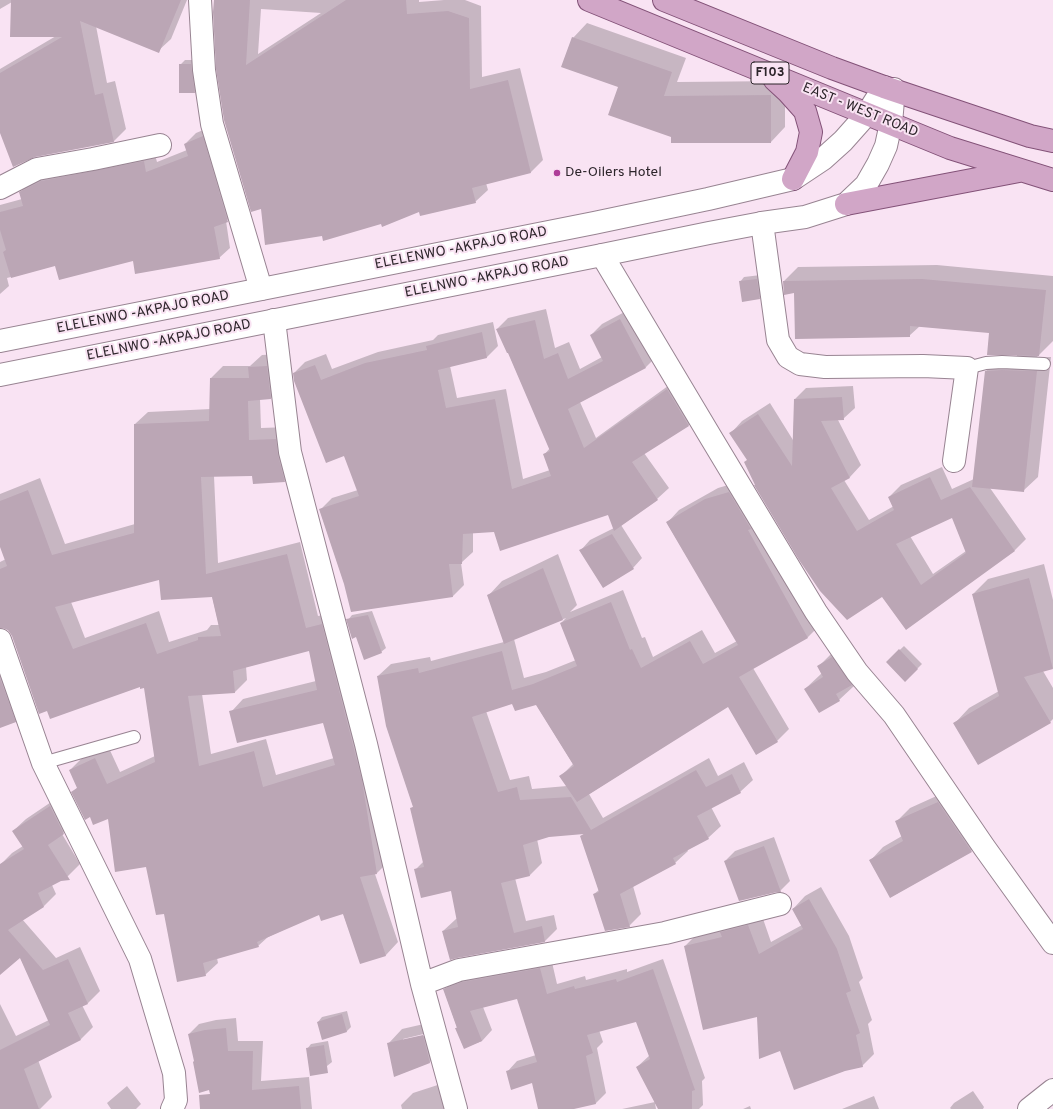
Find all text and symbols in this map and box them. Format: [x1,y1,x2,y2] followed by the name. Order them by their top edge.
[751,62,789,84] road number: F103
[800,80,920,142] street label: EAST - WEST ROAD
[565,165,662,181] place label: De-Oilers Hotel
[552,168,562,178] marker: De-Oilers Hotel
[373,224,549,274] street label: ELELENWO -AKPAJO ROAD
[403,254,571,302] street label: ELELNWO -AKPAJO ROAD
[55,288,231,338] street label: ELELENWO -AKPAJO ROAD
[85,317,253,365] street label: ELELNWO -AKPAJO ROAD

